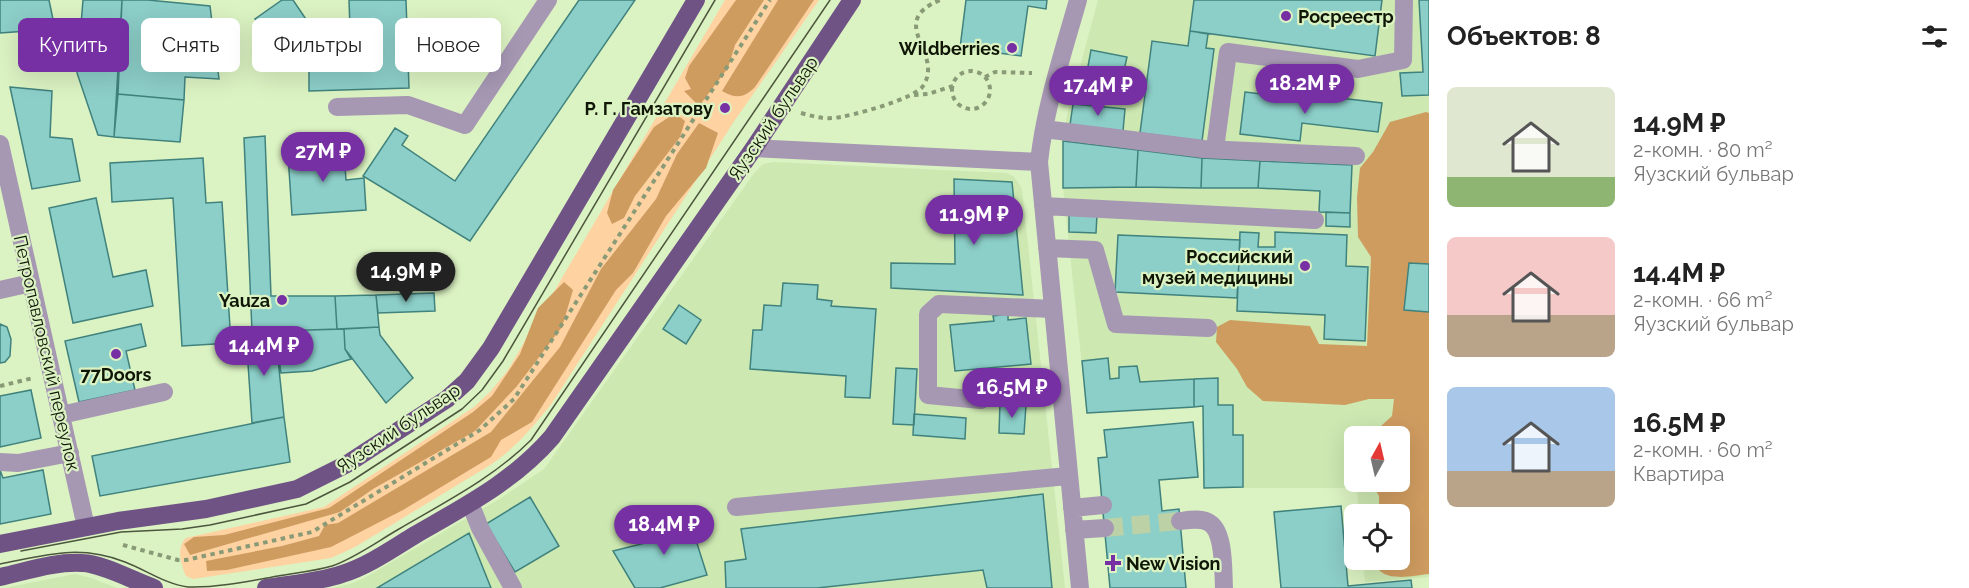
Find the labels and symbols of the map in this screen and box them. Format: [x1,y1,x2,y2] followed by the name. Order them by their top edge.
[1298,6,1394,27] place label: Росреестр
[1279,9,1293,23] marker: Росреестр
[899,38,1000,59] place label: Wildberries
[1005,41,1019,55] marker: Wildberries
[724,52,822,184] street label: Яузский бульвар
[1250,64,1360,115] pin: 18.2M ₽
[1043,66,1153,117] pin: 17.4M ₽
[585,98,713,119] place label: Р. Г. Гамзатову
[718,101,732,115] marker: Р. Г. Гамзатову
[281,132,365,183] pin: 27M ₽
[919,195,1029,246] pin: 11.9M ₽
[10,233,84,473] street label: Петропавловский переулок
[1142,246,1293,288] place label: Российский музей медицины
[351,252,461,303] pin: 14.9M ₽
[1298,259,1312,273] marker: Российский музей медицины
[219,290,270,311] place label: Yauza
[275,293,289,307] marker: Yauza
[209,326,319,377] pin: 14.4M ₽
[109,347,123,361] marker: 77Doors
[81,364,152,385] place label: 77Doors
[957,368,1067,419] pin: 16.5M ₽
[332,379,464,477] street label: Яузский бульвар
[1344,426,1410,492] north arrow
[609,505,719,556] pin: 18.4M ₽
[1126,553,1220,574] place label: New Vision
[1104,554,1122,572] marker: New Vision

